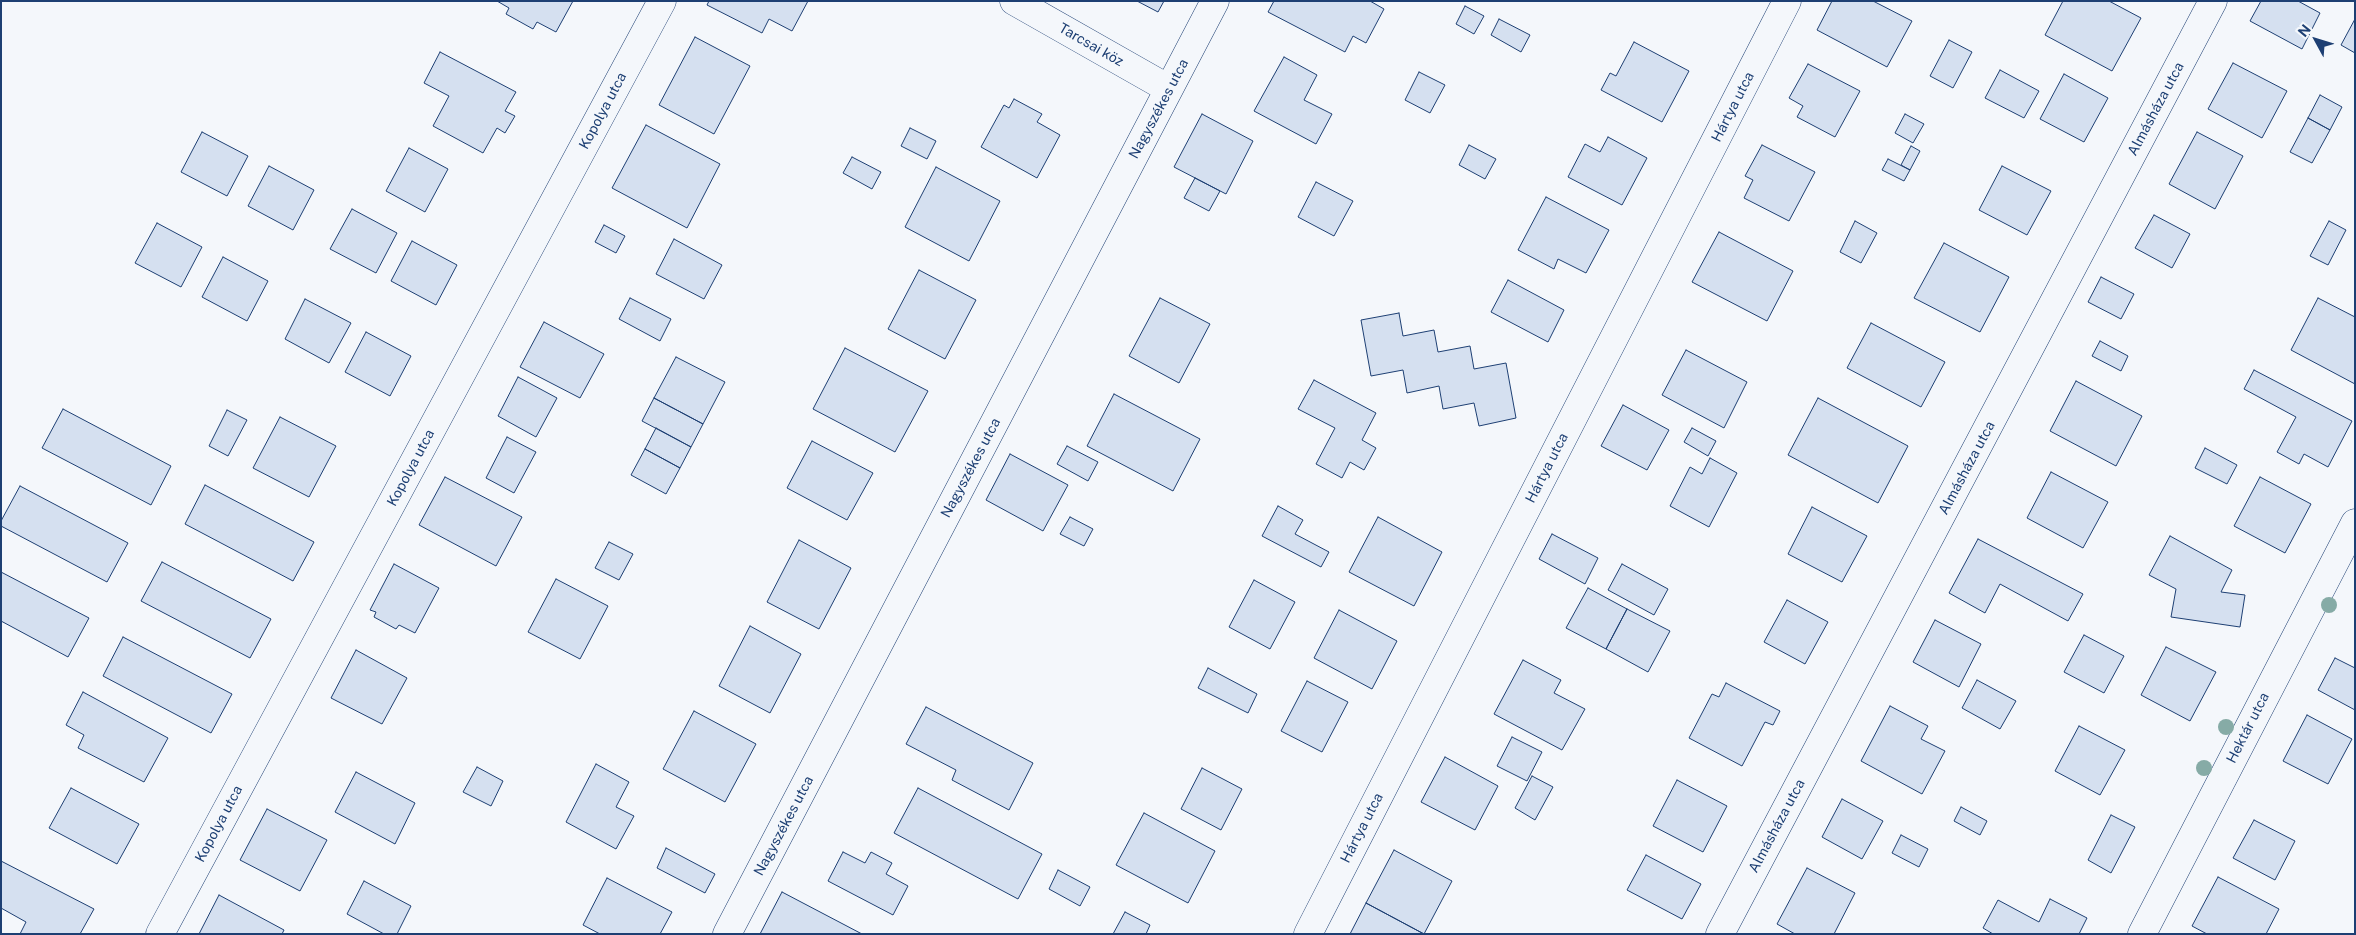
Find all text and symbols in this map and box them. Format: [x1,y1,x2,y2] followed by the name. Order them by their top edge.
[2291,15,2341,65] north arrow
[1056,20,1126,70] street label: Tarcsai köz
[2295,21,2314,40] text: N
[1126,56,1192,162] street label: Nagyszékes utca
[2124,59,2188,159] street label: Almásháza utca
[1708,69,1758,145] street label: Hártya utca
[576,70,630,152] street label: Kopolya utca
[938,415,1004,521] street label: Nagyszékes utca
[1935,418,1999,518] street label: Almásháza utca
[384,427,438,509] street label: Kopolya utca
[1522,430,1572,506] street label: Hártya utca
[2223,690,2273,766] street label: Hektár utca
[751,773,817,879] street label: Nagyszékes utca
[1745,776,1809,876] street label: Almásháza utca
[192,783,246,865] street label: Kopolya utca
[1337,790,1387,866] street label: Hártya utca

